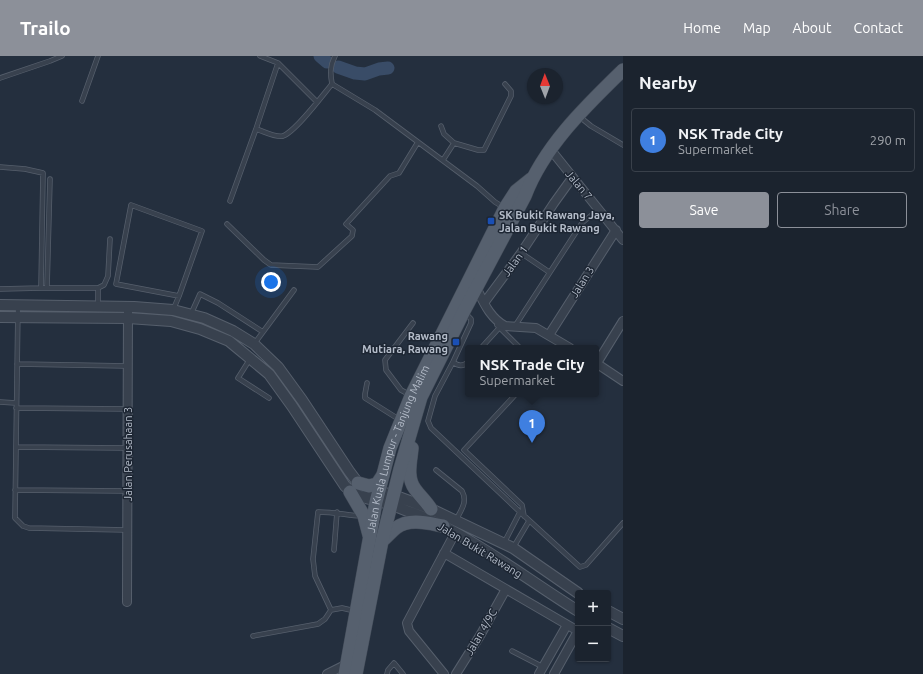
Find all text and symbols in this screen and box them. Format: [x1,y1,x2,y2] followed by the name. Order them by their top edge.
[20,17,71,39] text: Trailo
[683,20,721,36] text: Home
[743,20,771,36] text: Map
[793,20,832,36] text: About
[854,20,903,36] text: Contact
[527,68,563,104] north arrow
[639,73,697,92] text: Nearby
[678,125,783,142] text: NSK Trade City
[649,133,657,147] text: 1
[870,133,906,147] text: 290 m
[678,142,753,156] text: Supermarket
[563,168,595,202] street label: Jalan 7
[639,192,769,228] button: Save
[777,192,907,228] button: Share
[499,209,615,234] place label: SK Bukit Rawang Jaya, Jalan Bukit Rawang
[486,216,496,226] marker: SK Bukit Rawang Jaya, Jalan Bukit Rawang
[500,243,530,279] street label: Jalan 1
[568,264,596,300] street label: Jalan 3
[261,272,281,292] your location
[362,330,448,355] place label: Rawang Mutiara, Rawang
[451,337,461,347] marker: Rawang Mutiara, Rawang
[465,345,599,397] popup
[479,356,585,373] text: NSK Trade City
[365,363,431,534] street label: Jalan Kuala Lumpur - Tanjung Malim
[479,373,555,387] text: Supermarket
[122,407,134,501] street label: Jalan Perusahaan 3
[519,410,545,443] pin: 1
[436,520,524,580] street label: Jalan Bukit Rawang
[575,590,611,662] map controls
[575,590,611,626] button: +
[463,606,499,657] street label: Jalan 4/9C
[575,626,611,662] button: −

